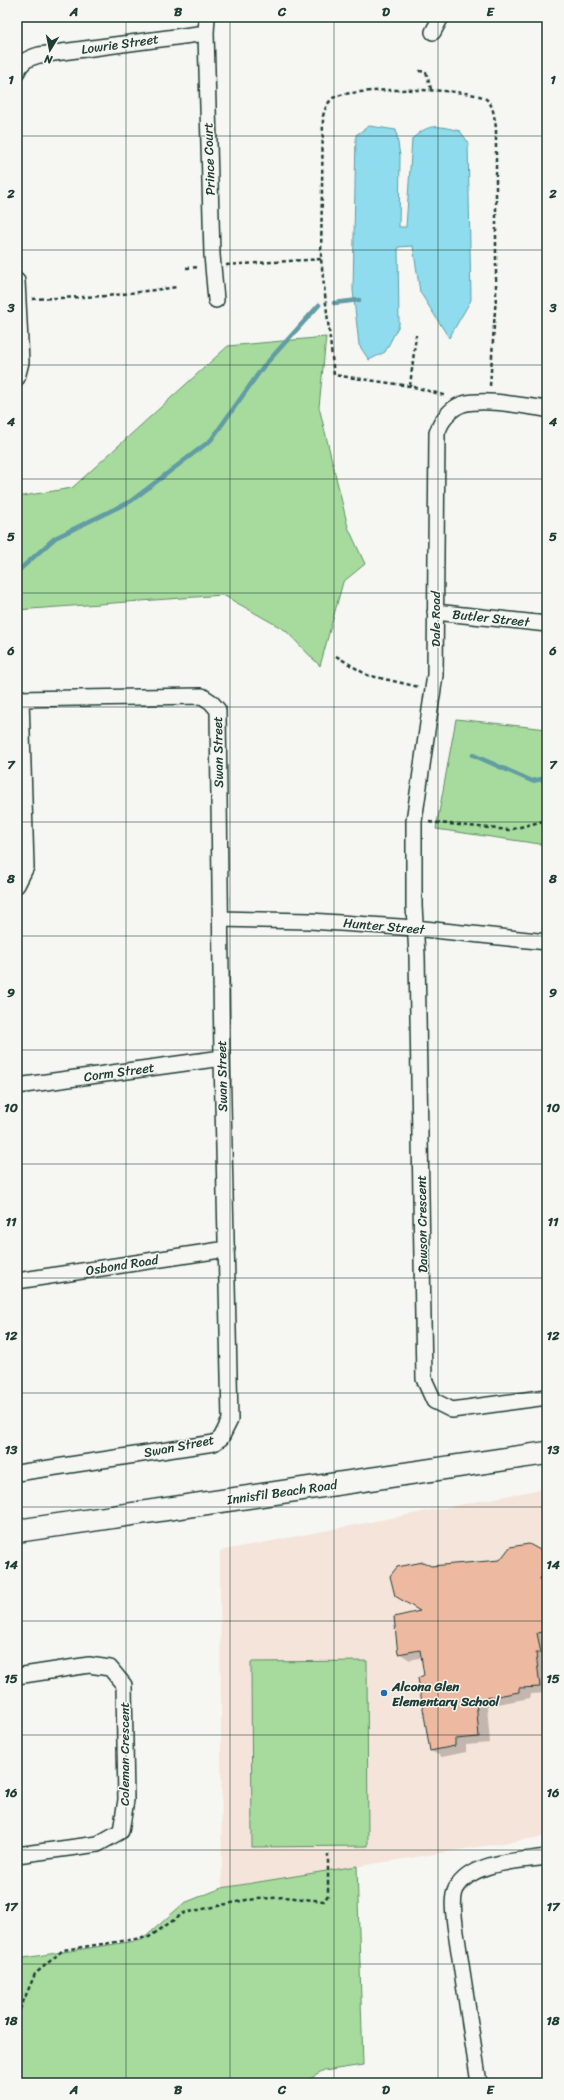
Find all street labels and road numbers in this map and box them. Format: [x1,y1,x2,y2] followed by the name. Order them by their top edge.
[80,27,161,61] street label: Lowrie Street
[196,122,222,196] street label: Prince Court
[424,590,447,647] street label: Dale Road
[451,603,531,634] street label: Butler Street
[206,716,230,788] street label: Swan Street
[342,911,426,941] street label: Hunter Street
[210,1040,234,1112] street label: Swan Street
[82,1056,156,1088] street label: Corm Street
[410,1175,434,1273] street label: Dawson Crescent
[84,1248,161,1282] street label: Osbond Road
[142,1428,217,1464] street label: Swan Street
[225,1473,340,1511] street label: Innisfil Beach Road
[113,1702,136,1806] street label: Coleman Crescent

